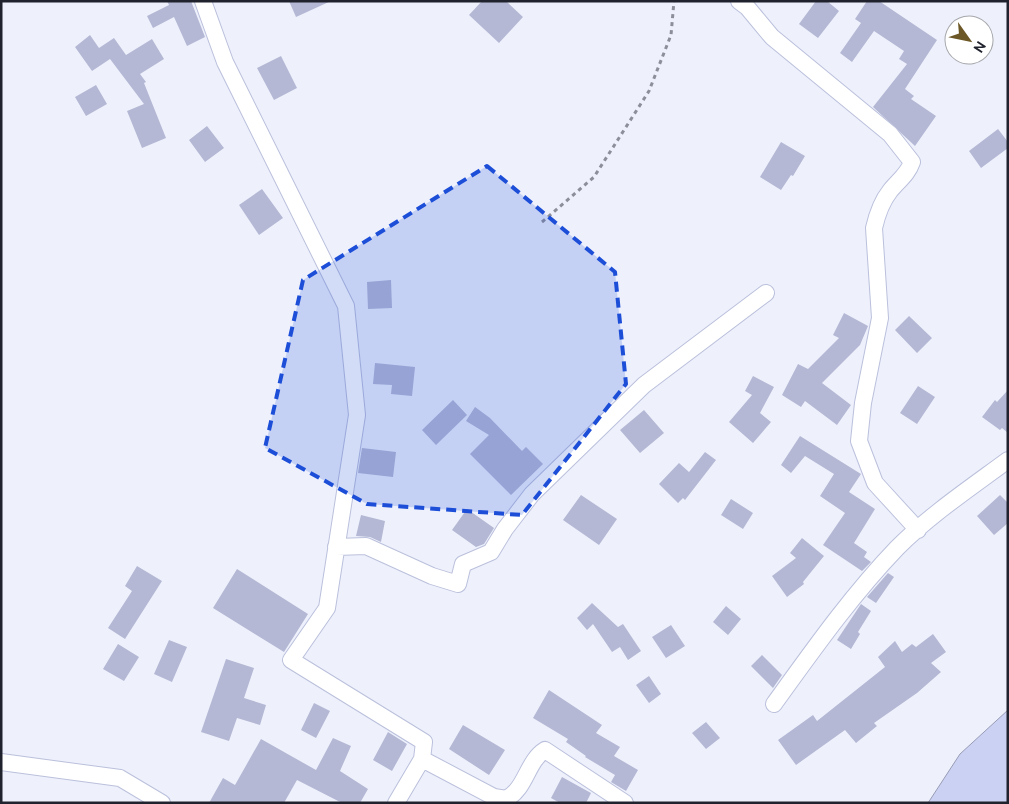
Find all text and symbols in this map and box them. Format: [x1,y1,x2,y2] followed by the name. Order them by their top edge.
[944,15,994,65] north arrow
[970,38,989,56] text: N

